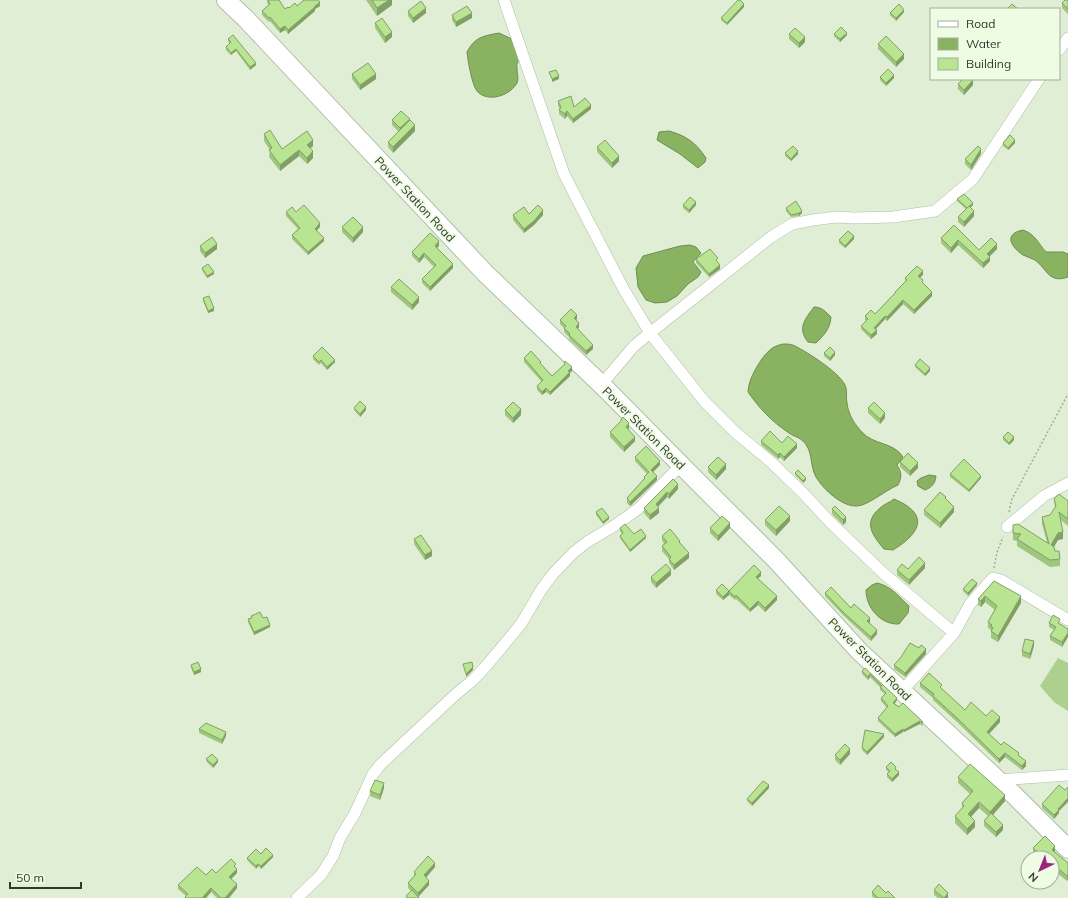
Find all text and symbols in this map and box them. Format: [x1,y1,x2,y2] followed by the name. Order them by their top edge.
[930,8,1060,80] legend
[966,16,995,31] text: Road
[966,36,1002,51] text: Water
[966,56,1011,71] text: Building
[372,153,458,245] street label: Power Station Road
[599,383,689,473] street label: Power Station Road
[825,614,915,704] street label: Power Station Road
[1020,850,1060,890] north arrow
[10,864,81,890] scale bar
[1025,869,1041,885] text: N
[16,870,44,885] text: 50 m

